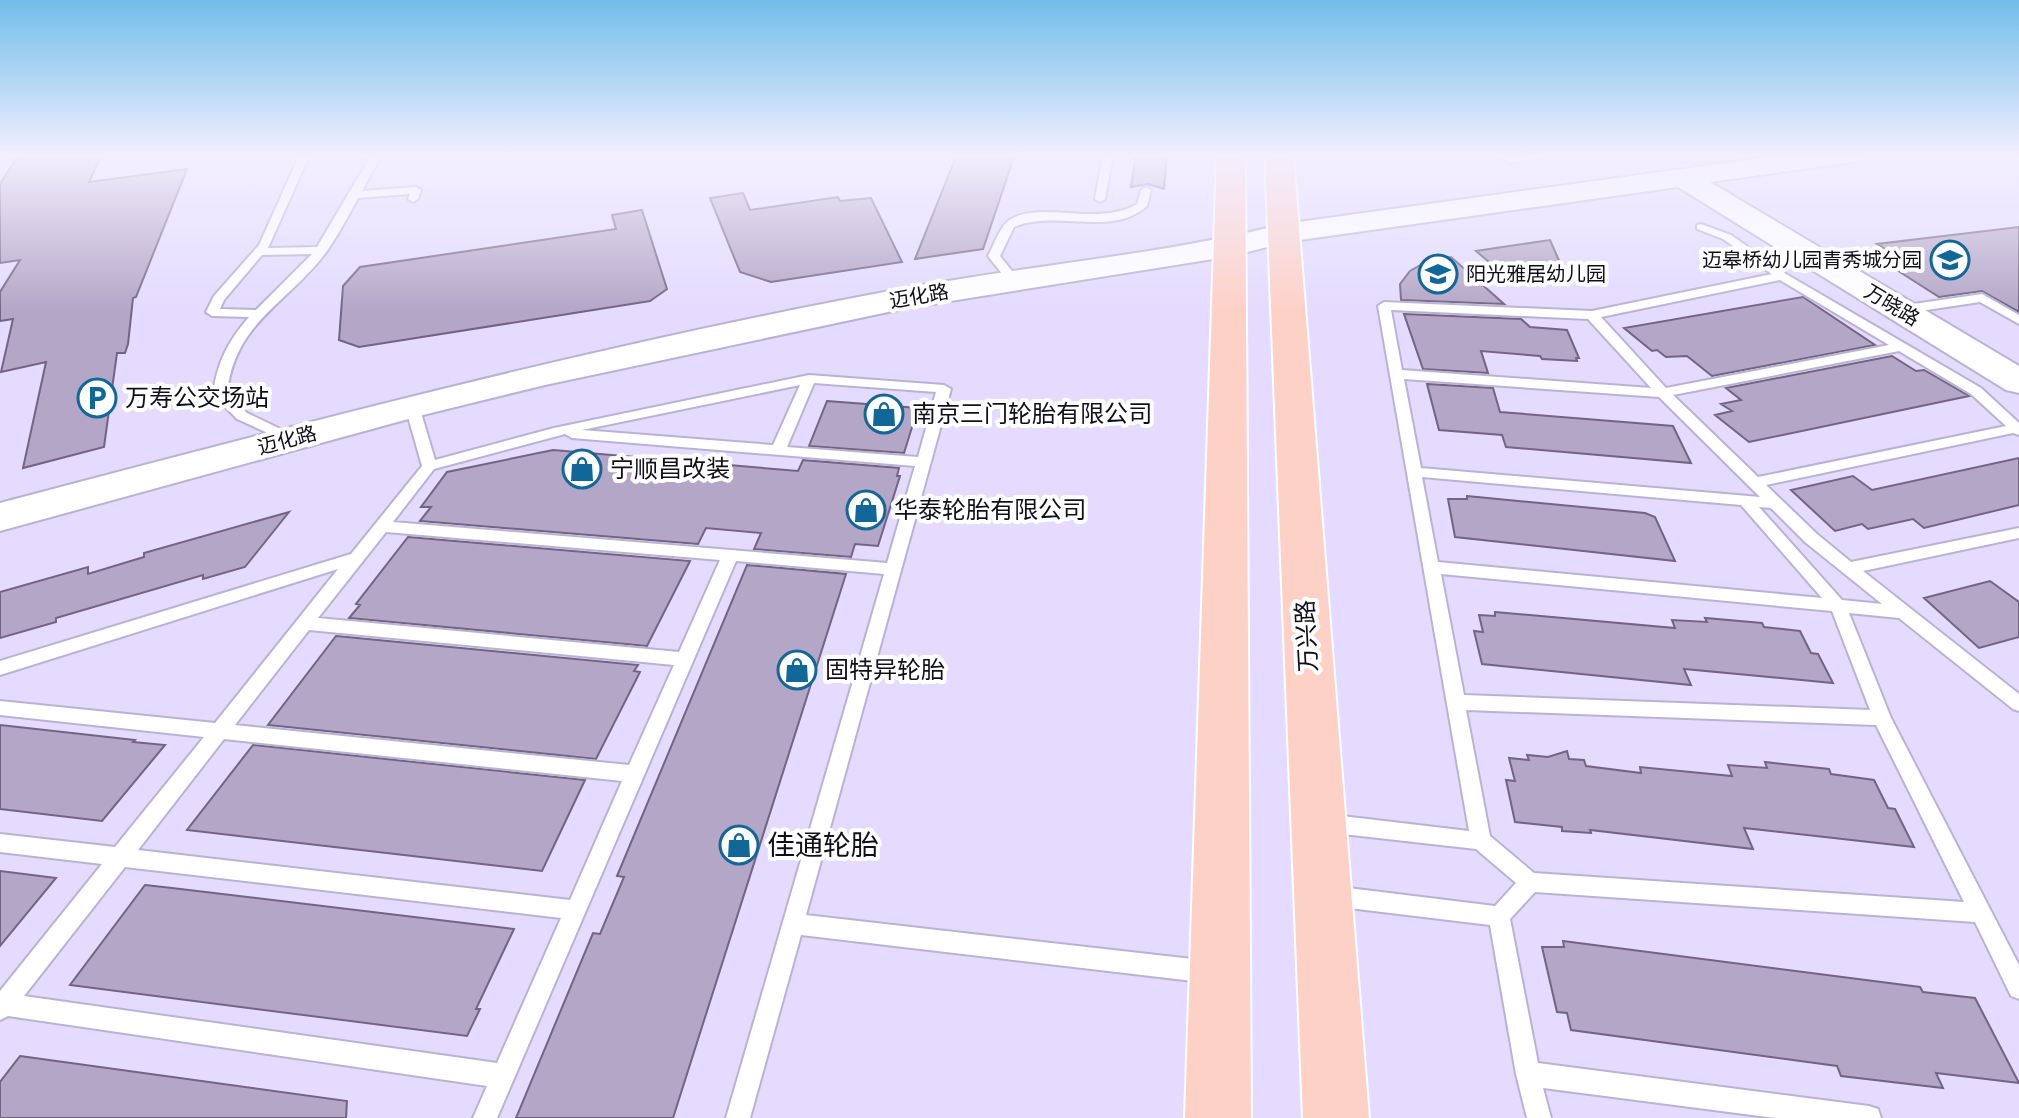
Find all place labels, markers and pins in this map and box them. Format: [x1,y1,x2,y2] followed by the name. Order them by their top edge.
[1929,239,1971,281] school or university icon: 迈皋桥幼儿园青秀城分园
[1702,248,1922,273] place label: 迈皋桥幼儿园青秀城分园
[1417,253,1459,295] school or university icon: 阳光雅居幼儿园
[1466,262,1606,287] place label: 阳光雅居幼儿园
[76,377,118,419] parking icon: 万寿公交场站
[125,383,269,413] place label: 万寿公交场站
[863,393,905,435] shop icon: 南京三门轮胎有限公司
[912,399,1152,429] place label: 南京三门轮胎有限公司
[561,448,603,490] shop icon: 宁顺昌改装
[610,454,730,484] place label: 宁顺昌改装
[845,489,887,531] shop icon: 华泰轮胎有限公司
[894,495,1086,525] place label: 华泰轮胎有限公司
[776,649,818,691] shop icon: 固特异轮胎
[825,655,945,685] place label: 固特异轮胎
[718,824,760,866] shop icon: 佳通轮胎
[767,829,879,863] place label: 佳通轮胎

